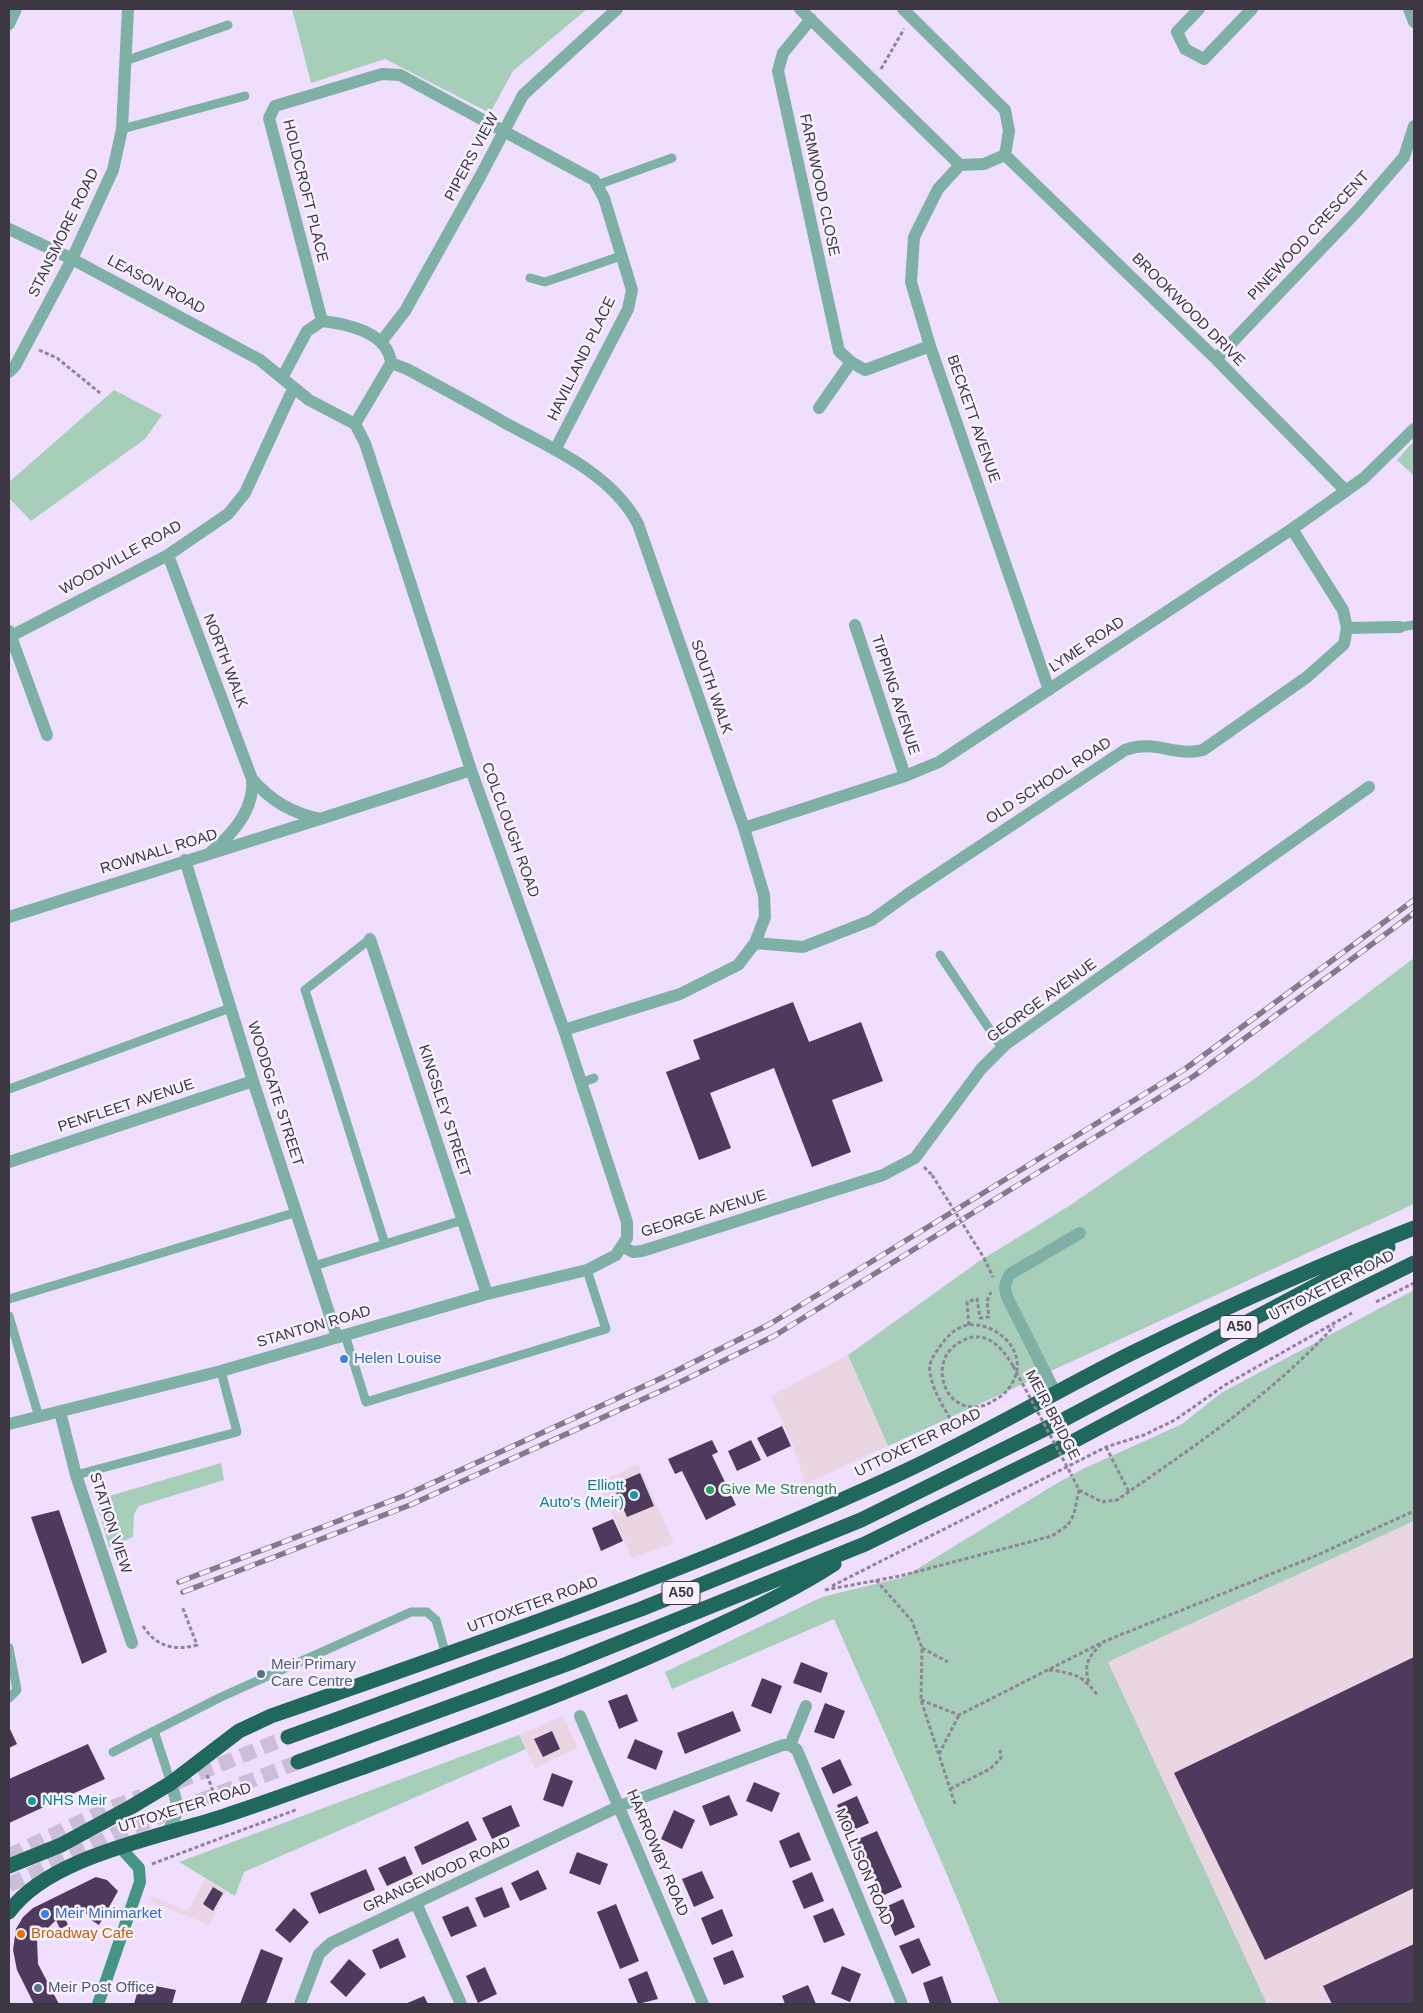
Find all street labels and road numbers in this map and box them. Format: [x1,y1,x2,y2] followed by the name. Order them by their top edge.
[441,110,503,204] street label: PIPERS VIEW
[795,112,843,258] street label: FARMWOOD CLOSE
[279,118,331,264] street label: HOLDCROFT PLACE
[25,166,103,300] street label: STANSMORE ROAD
[1244,168,1374,304] street label: PINEWOOD CRESCENT
[1128,250,1248,370] street label: BROOKWOOD DRIVE
[104,252,208,318] street label: LEASON ROAD
[544,294,620,424] street label: HAVILLAND PLACE
[943,353,1003,485] street label: BECKETT AVENUE
[57,517,185,599] street label: WOODVILLE ROAD
[199,611,251,711] street label: NORTH WALK
[1046,613,1128,677] street label: LYME ROAD
[867,633,923,757] street label: TIPPING AVENUE
[686,637,736,737] street label: SOUTH WALK
[983,734,1115,828] street label: OLD SCHOOL ROAD
[477,760,543,900] street label: COLCLOUGH ROAD
[98,826,220,878] street label: ROWNALL ROAD
[984,955,1100,1047] street label: GEORGE AVENUE
[243,1019,307,1169] street label: WOODGATE STREET
[414,1042,474,1180] street label: KINGSLEY STREET
[56,1075,196,1137] street label: PENFLEET AVENUE
[639,1186,769,1242] street label: GEORGE AVENUE
[1266,1247,1398,1325] street label: UTTOXETER ROAD
[255,1302,373,1352] street label: STANTON ROAD
[1220,1315,1258,1338] road number: A50
[1021,1367,1083,1463] street label: MEIR BRIDGE
[852,1405,984,1481] street label: UTTOXETER ROAD
[85,1470,135,1576] street label: STATION VIEW
[465,1573,601,1637] street label: UTTOXETER ROAD
[662,1582,700,1605] road number: A50
[116,1779,254,1837] street label: UTTOXETER ROAD
[622,1787,692,1919] street label: HARROWBY ROAD
[830,1806,896,1928] street label: MOLLISON ROAD
[360,1833,514,1917] street label: GRANGEWOOD ROAD

